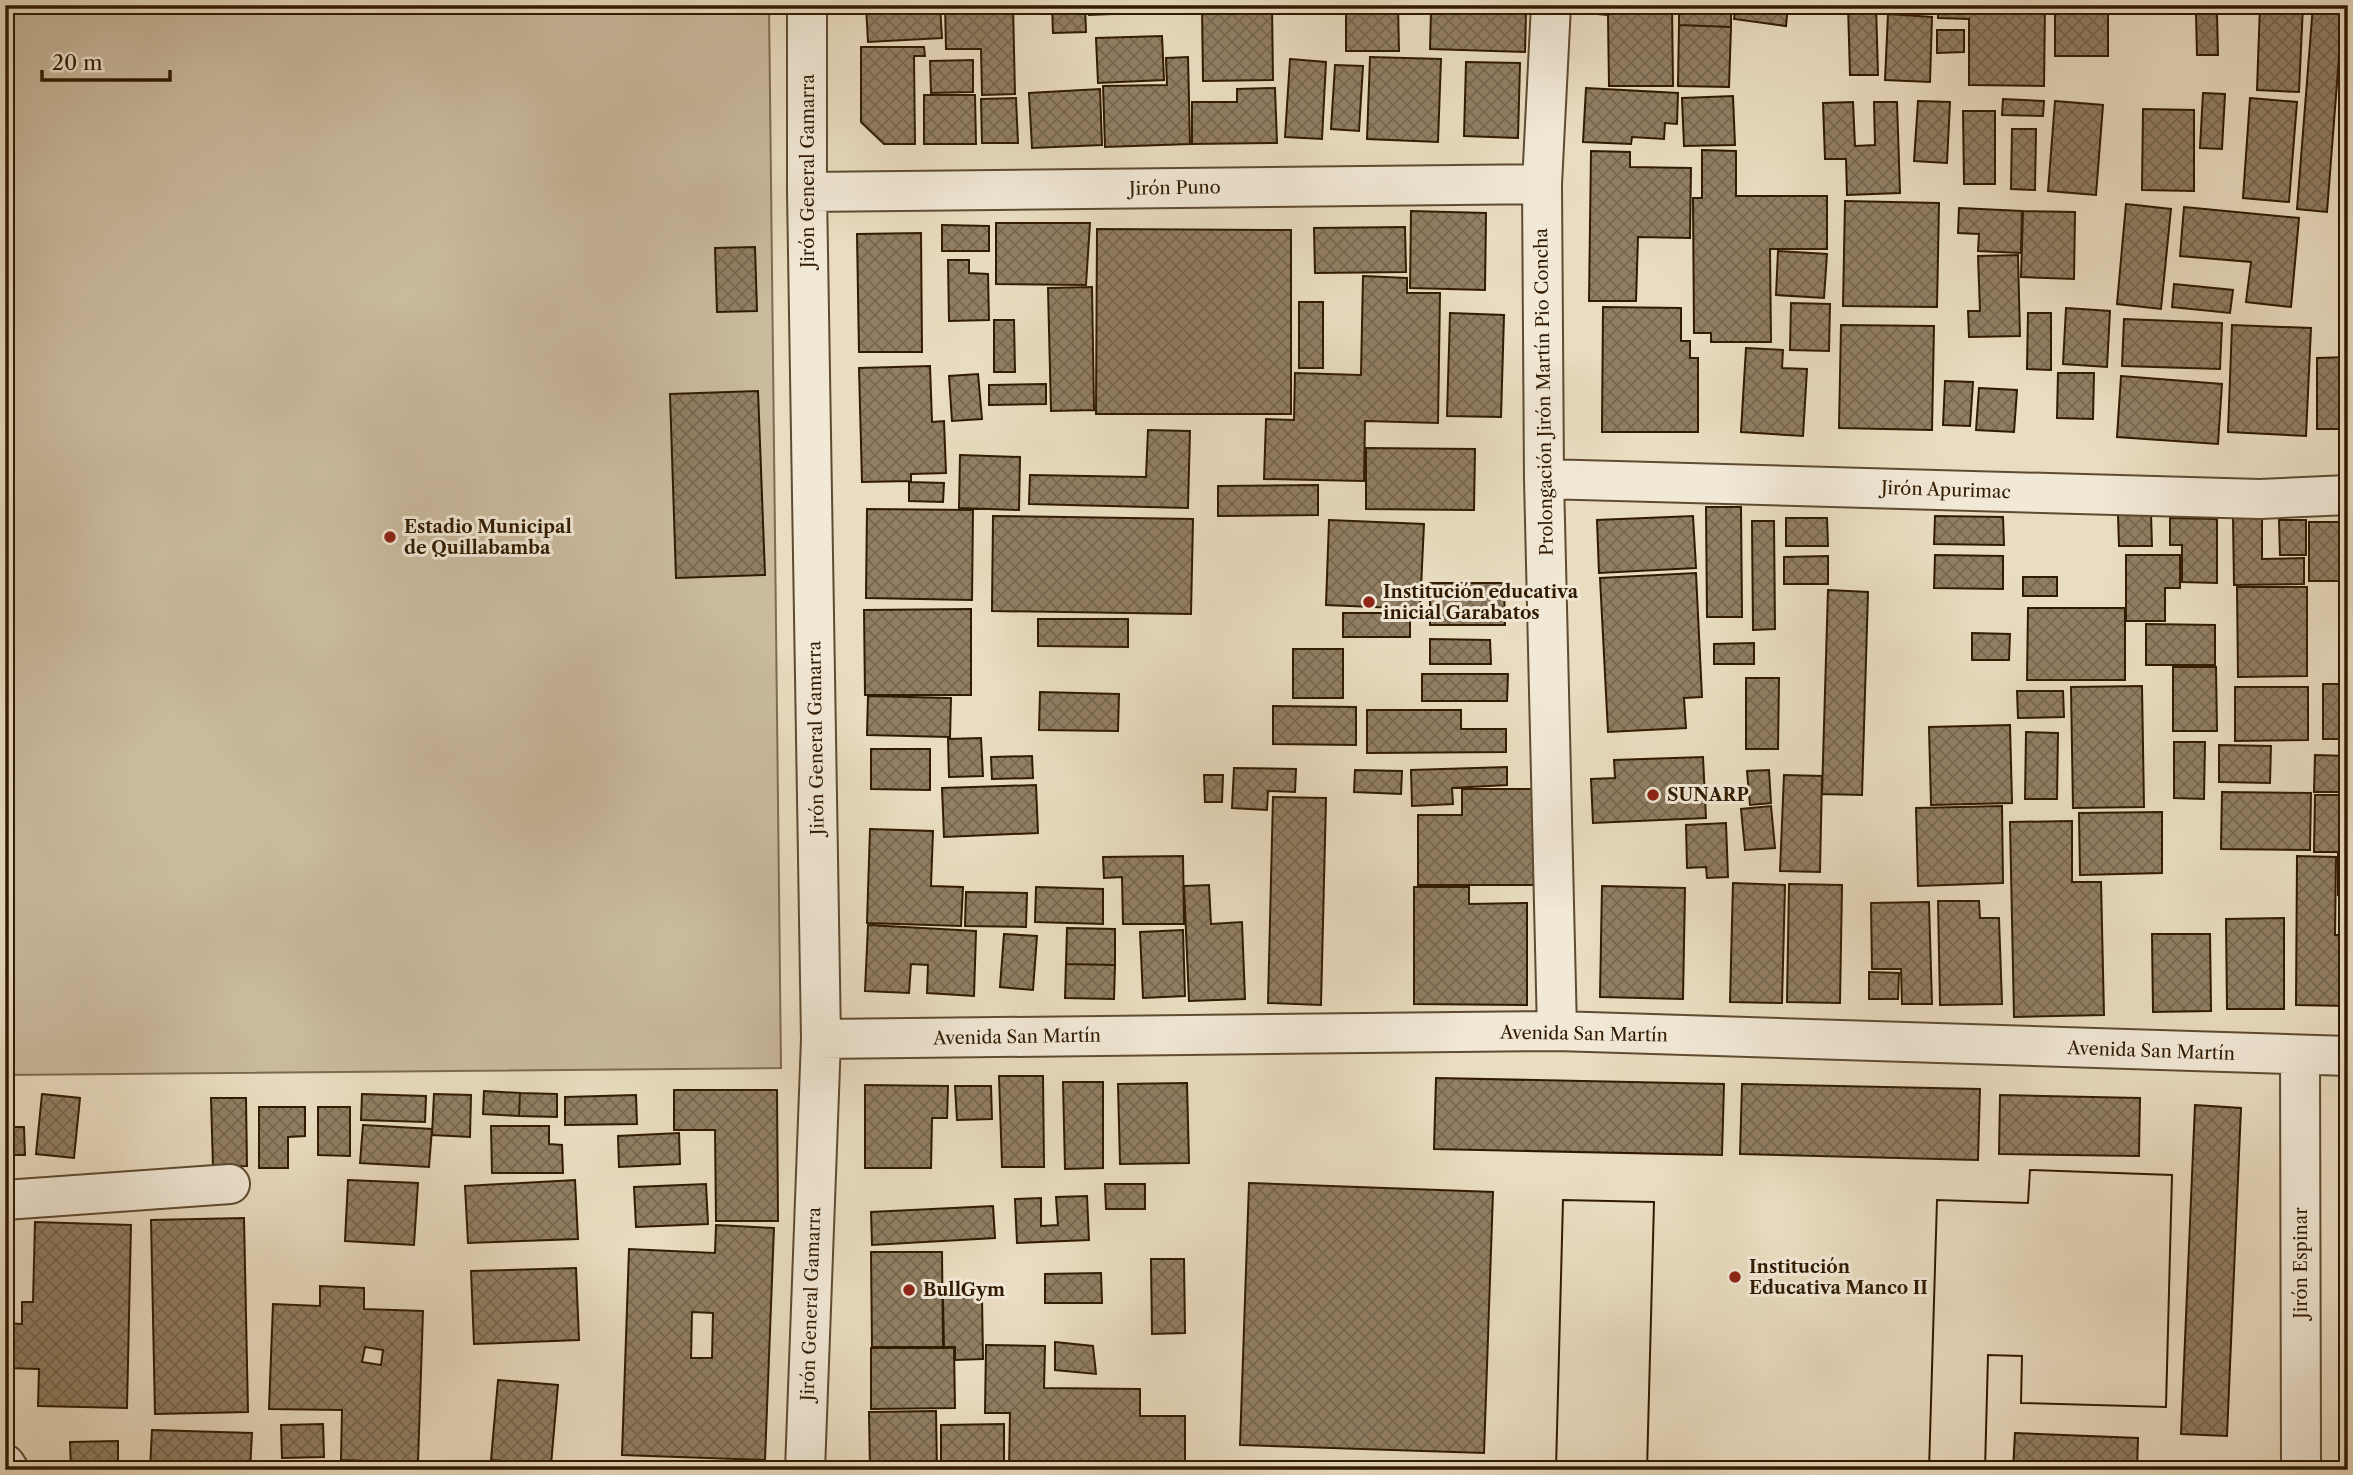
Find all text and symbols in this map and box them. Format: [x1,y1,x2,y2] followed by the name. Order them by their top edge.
[42,38,170,82] scale bar
[52,50,103,75] text: 20 m
[797,73,819,271] street label: Jirón General Gamarra
[1126,176,1221,200] street label: Jirón Puno
[1530,227,1558,556] street label: Prolongación Jirón Martín Pio Concha
[1878,477,2011,503] street label: Jirón Apurimac
[404,516,572,559] place label: Estadio Municipal de Quillabamba
[382,529,398,545] marker: Estadio Municipal de Quillabamba
[1383,581,1579,624] place label: Institución educativa inicial Garabatos
[1361,594,1377,610] marker: Institución educativa inicial Garabatos
[803,640,829,838] street label: Jirón General Gamarra
[1667,784,1749,806] place label: SUNARP
[1645,787,1661,803] marker: SUNARP
[1499,1022,1668,1046] street label: Avenida San Martín
[932,1025,1101,1049] street label: Avenida San Martín
[2066,1037,2235,1065] street label: Avenida San Martín
[797,1206,825,1404] street label: Jirón General Gamarra
[2290,1207,2312,1322] street label: Jirón Espinar
[1749,1256,1928,1299] place label: Institución Educativa Manco II
[1727,1269,1743,1285] marker: Institución Educativa Manco II
[923,1279,1005,1301] place label: BullGym
[901,1282,917,1298] marker: BullGym

